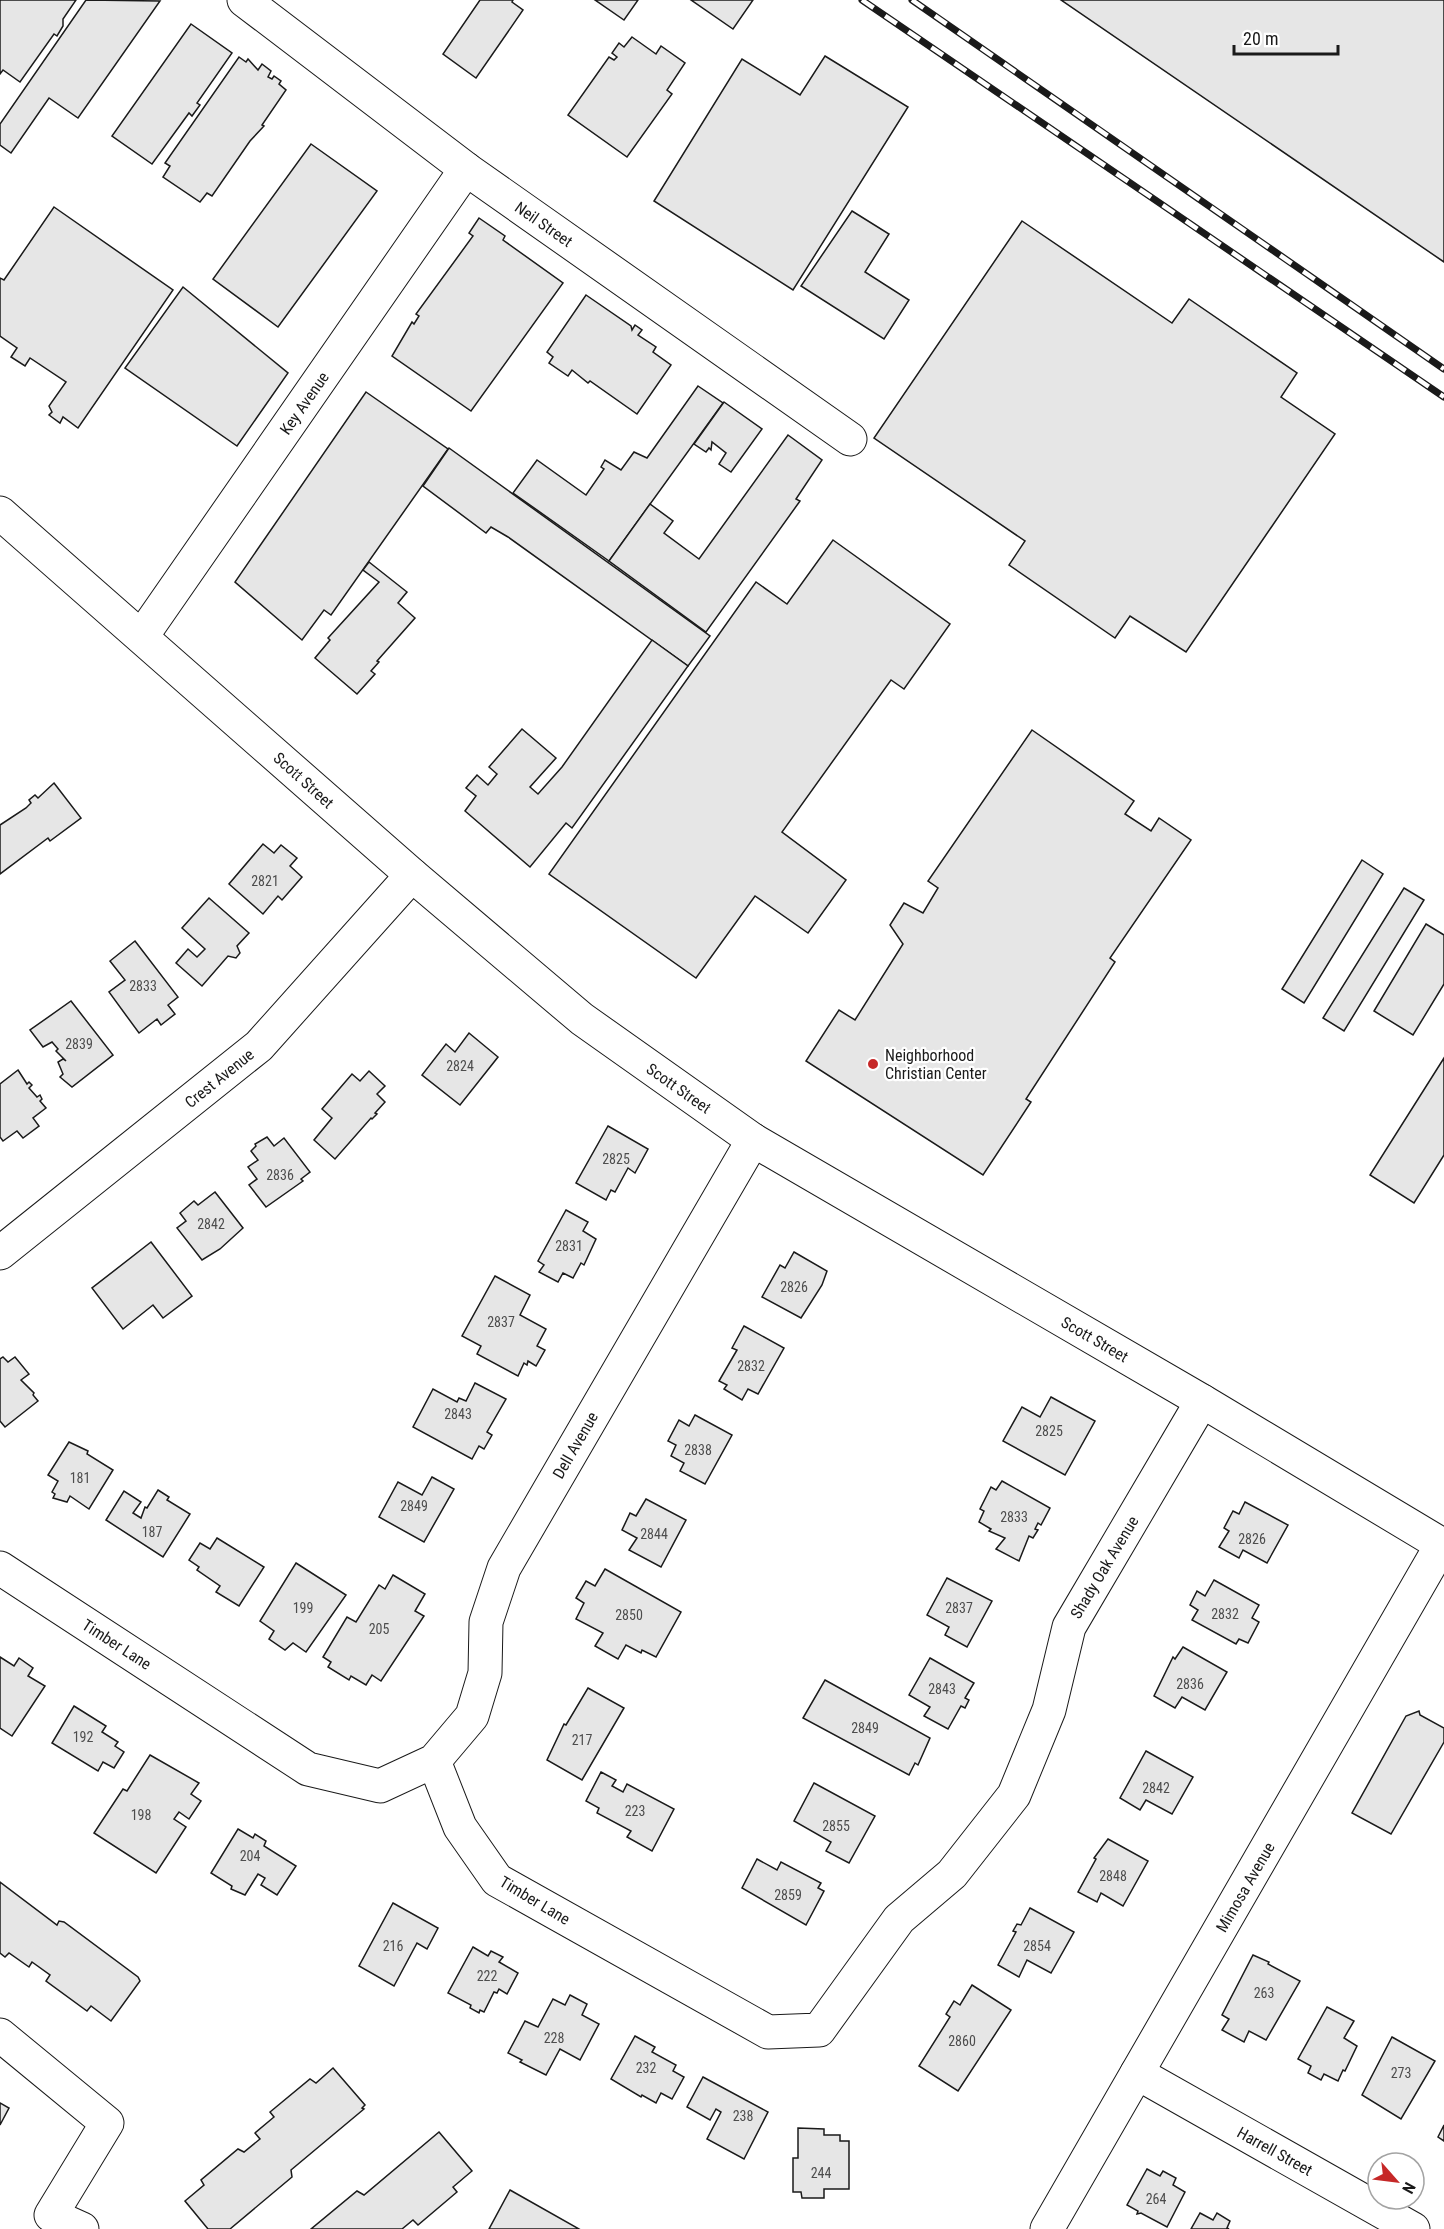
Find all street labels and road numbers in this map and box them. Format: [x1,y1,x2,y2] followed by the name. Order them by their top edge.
[511,198,576,251] street label: Neil Street
[276,368,333,438] street label: Key Avenue
[270,748,338,812] street label: Scott Street
[181,1045,258,1112] street label: Crest Avenue
[643,1059,715,1118] street label: Scott Street
[1058,1313,1132,1366] street label: Scott Street
[549,1409,602,1482] street label: Dell Avenue
[1066,1513,1142,1622] street label: Shady Oak Avenue
[79,1615,155,1674] street label: Timber Lane
[1212,1839,1279,1936] street label: Mimosa Avenue
[496,1872,573,1929] street label: Timber Lane
[1234,2123,1316,2180] street label: Harrell Street

